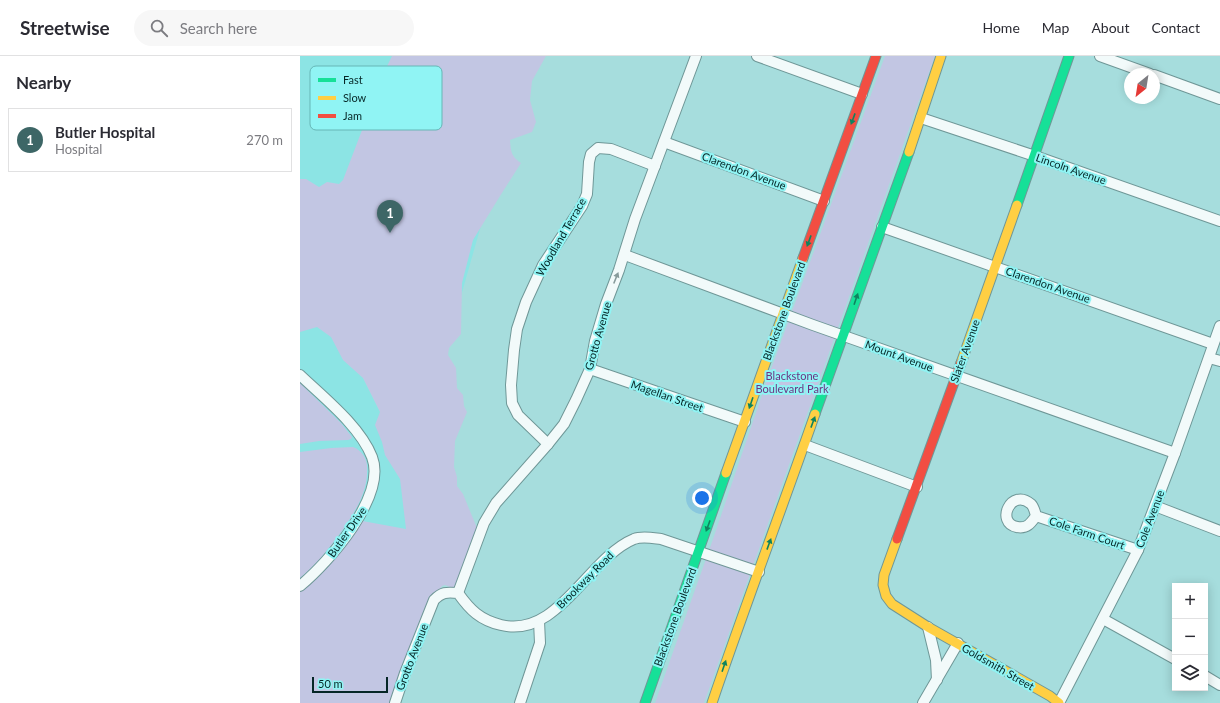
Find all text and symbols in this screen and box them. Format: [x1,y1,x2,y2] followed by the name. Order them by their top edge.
[134,10,414,46] search box
[20,16,110,39] text: Streetwise
[148,17,170,39] icon: search
[180,19,257,37] text: Search here
[982,19,1020,36] text: Home
[1042,19,1069,36] text: Map
[1091,19,1129,36] text: About
[1151,19,1200,36] text: Contact
[310,66,442,130] legend
[1124,68,1160,104] north arrow
[16,72,71,93] text: Nearby
[343,73,363,86] text: Fast
[343,91,367,104] text: Slow
[343,109,362,122] text: Jam
[850,114,856,126] one-way arrow
[55,123,155,141] text: Butler Hospital
[26,132,34,148] text: 1
[246,132,283,148] text: 270 m
[55,141,102,157] text: Hospital
[700,149,788,192] street label: Clarendon Avenue
[1034,150,1108,187] street label: Lincoln Avenue
[533,195,588,278] street label: Woodland Terrace
[377,200,403,233] pin: 1
[806,236,812,248] one-way arrow
[760,260,807,362] street label: Blackstone Boulevard
[1004,264,1092,305] street label: Clarendon Avenue
[614,271,620,283] one-way arrow
[854,293,860,305] one-way arrow
[582,300,614,372] street label: Grotto Avenue
[947,317,982,384] street label: Slater Avenue
[863,337,935,374] street label: Mount Avenue
[756,369,829,395] park label: Blackstone Boulevard Park
[629,377,705,414] street label: Magellan Street
[748,398,754,410] one-way arrow
[810,415,816,427] one-way arrow
[692,488,712,508] your location
[1133,488,1167,550] street label: Cole Avenue
[325,504,369,559] street label: Butler Drive
[1048,514,1127,552] street label: Cole Farm Court
[704,520,710,532] one-way arrow
[767,538,773,550] one-way arrow
[553,548,616,611] street label: Brookway Road
[651,566,698,668] street label: Blackstone Boulevard
[1172,583,1208,691] map controls
[1172,583,1208,619] button: +
[1172,619,1208,655] button: −
[393,621,430,692] street label: Grotto Avenue
[960,641,1037,693] street label: Goldsmith Street
[1172,655,1208,691] button: layers
[722,660,728,672] one-way arrow
[312,675,388,694] scale bar
[318,677,343,690] text: 50 m

